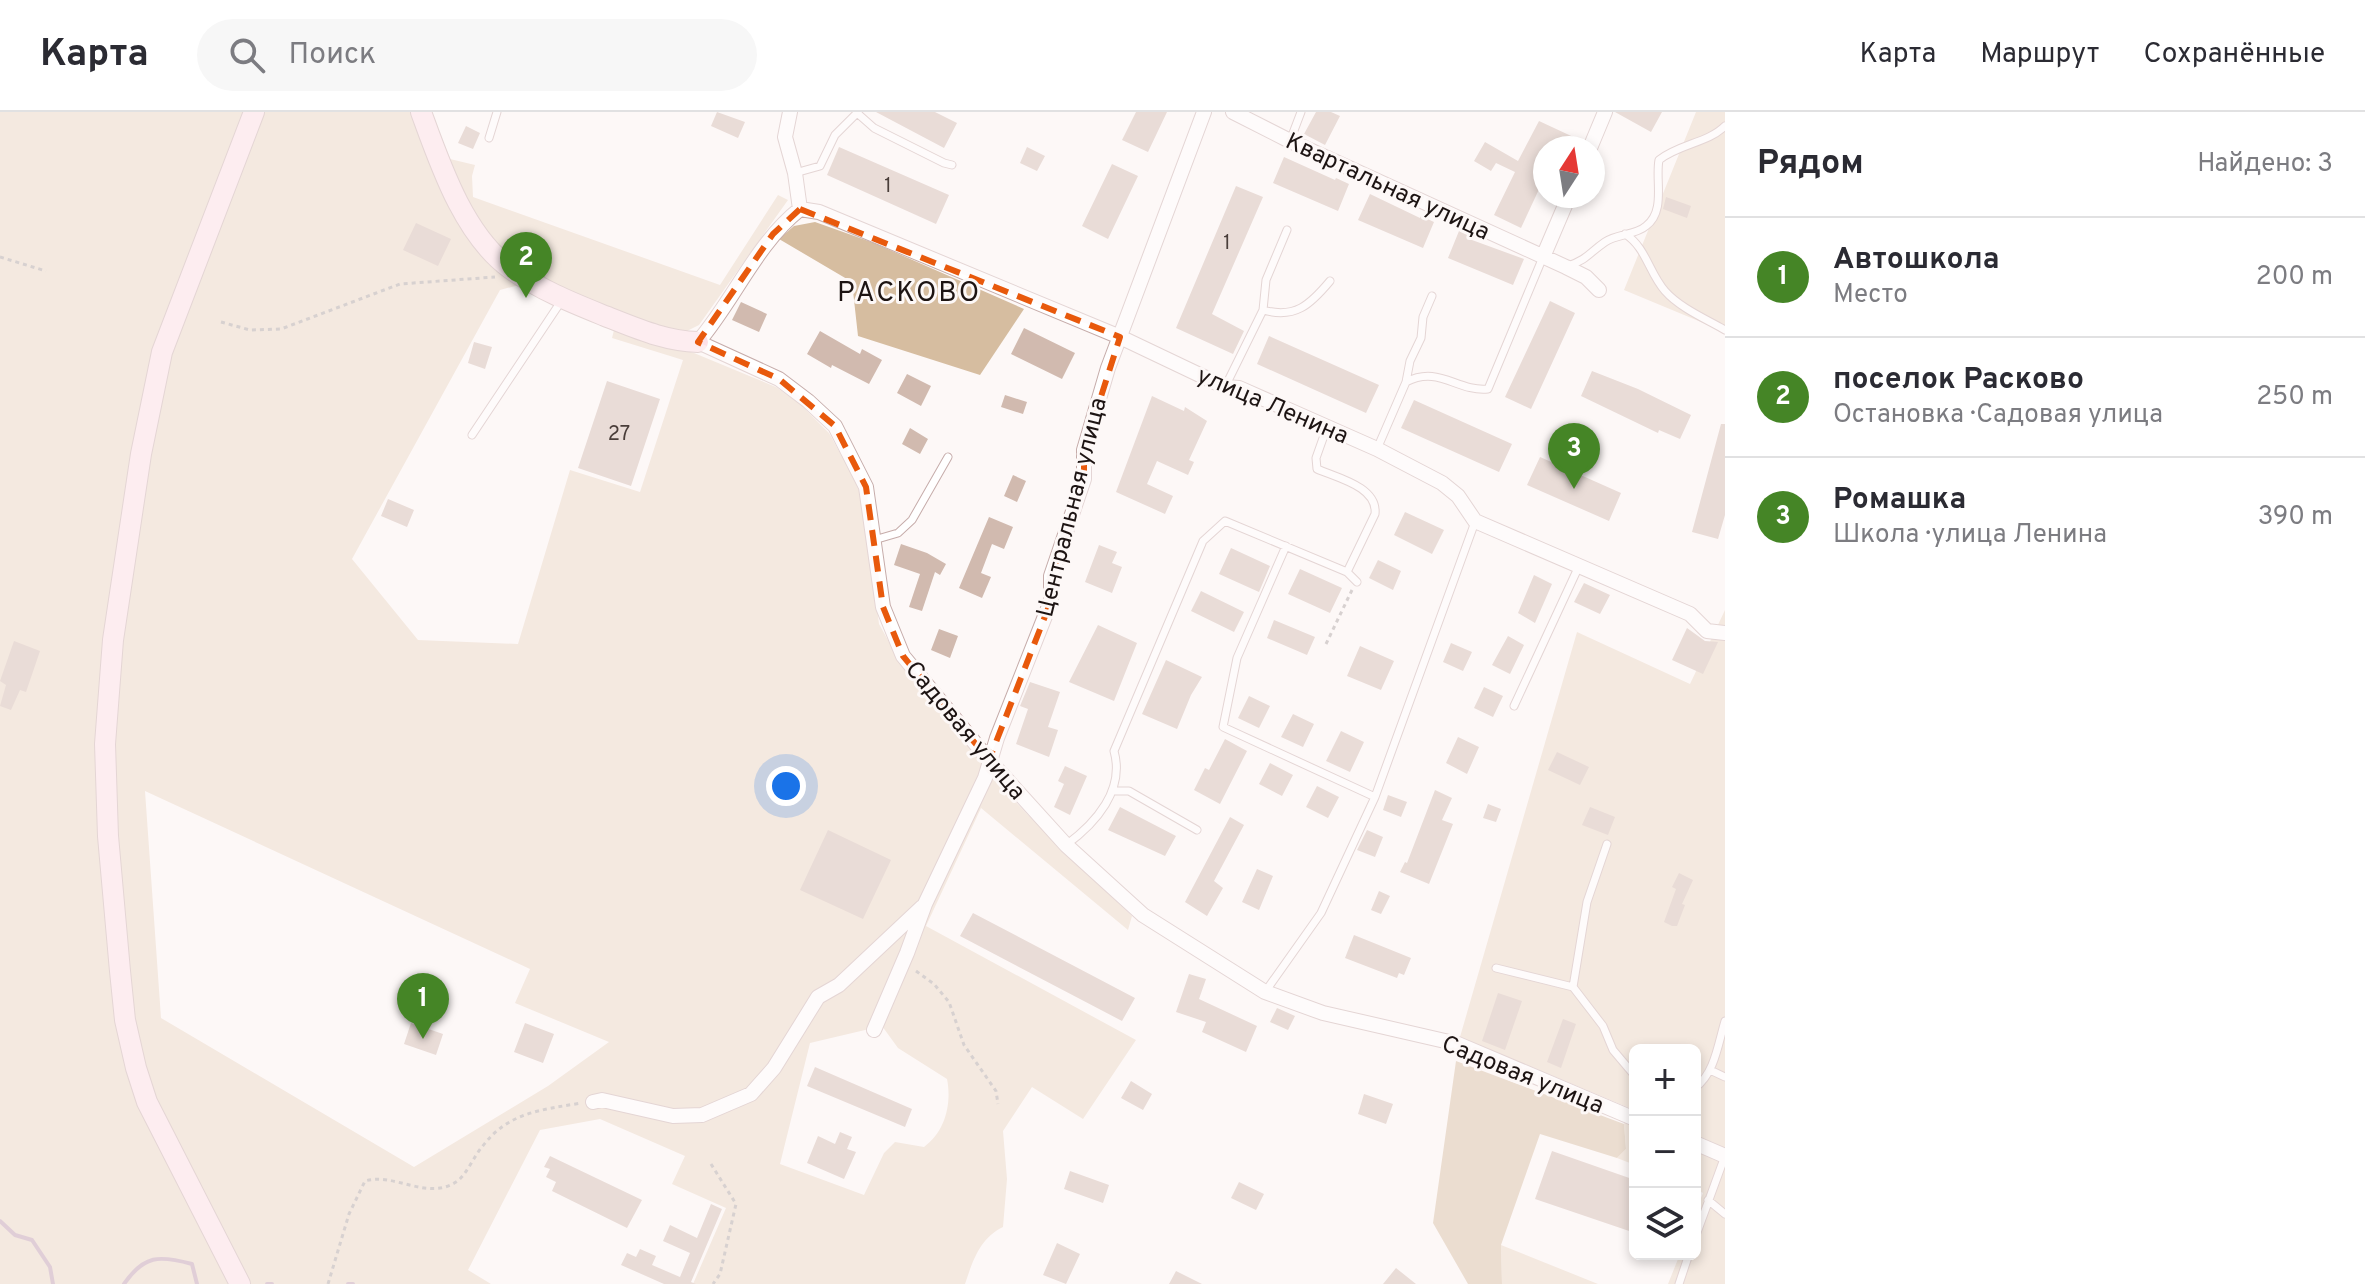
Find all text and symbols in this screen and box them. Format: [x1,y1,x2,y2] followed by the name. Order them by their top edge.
[197,19,757,91] search box
[40,31,149,80] text: Карта
[225,33,269,77] icon: search
[289,37,376,74] text: Поиск
[1860,37,1936,73] text: Карта
[1980,37,2099,73] text: Маршрут
[2143,37,2325,73] text: Сохранённые
[1280,127,1494,248] street label: Квартальная улица
[1533,136,1605,208] north arrow
[1757,143,1864,186] text: Рядом
[2197,148,2333,181] text: Найдено: 3
[884,174,892,200] house number: 1
[1223,231,1231,257] house number: 1
[500,232,552,298] pin: 2
[1833,242,1999,279] text: Автошкола
[1778,261,1788,294] text: 1
[2256,261,2333,294] text: 200 m
[837,276,981,312] district label: РАСКОВО
[1833,279,1908,312] text: Место
[1192,361,1353,452] street label: улица Ленина
[1833,362,2084,399] text: поселок Расково
[1775,381,1791,414] text: 2
[2256,381,2333,414] text: 250 m
[1031,395,1115,620] street label: Центральная улица
[1833,399,2163,432] text: Остановка · Садовая улица
[608,422,630,448] house number: 27
[1548,423,1600,489] pin: 3
[1833,482,1966,519] text: Ромашка
[1775,501,1791,534] text: 3
[2258,501,2333,534] text: 390 m
[1833,519,2107,552] text: Школа · улица Ленина
[898,656,1031,807] street label: Садовая улица
[766,766,806,806] your location
[397,973,449,1039] pin: 1
[1437,1030,1608,1122] street label: Садовая улица
[1629,1044,1701,1260] map controls
[1629,1044,1701,1116] button: +
[1629,1116,1701,1188] button: −
[1629,1188,1701,1260] button: layers

